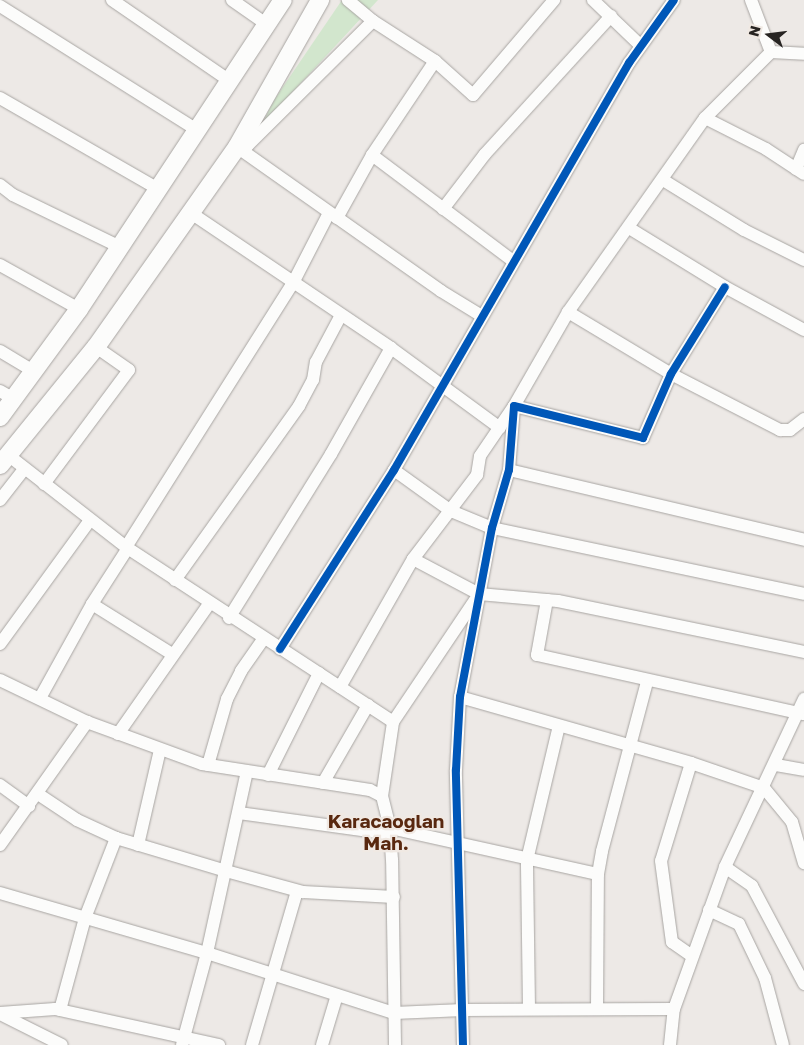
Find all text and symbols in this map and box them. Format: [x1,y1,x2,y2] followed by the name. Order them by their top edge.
[744,10,794,60] north arrow
[744,24,764,38] text: N
[328,810,444,854] district label: Karacaoğlan Mah.

